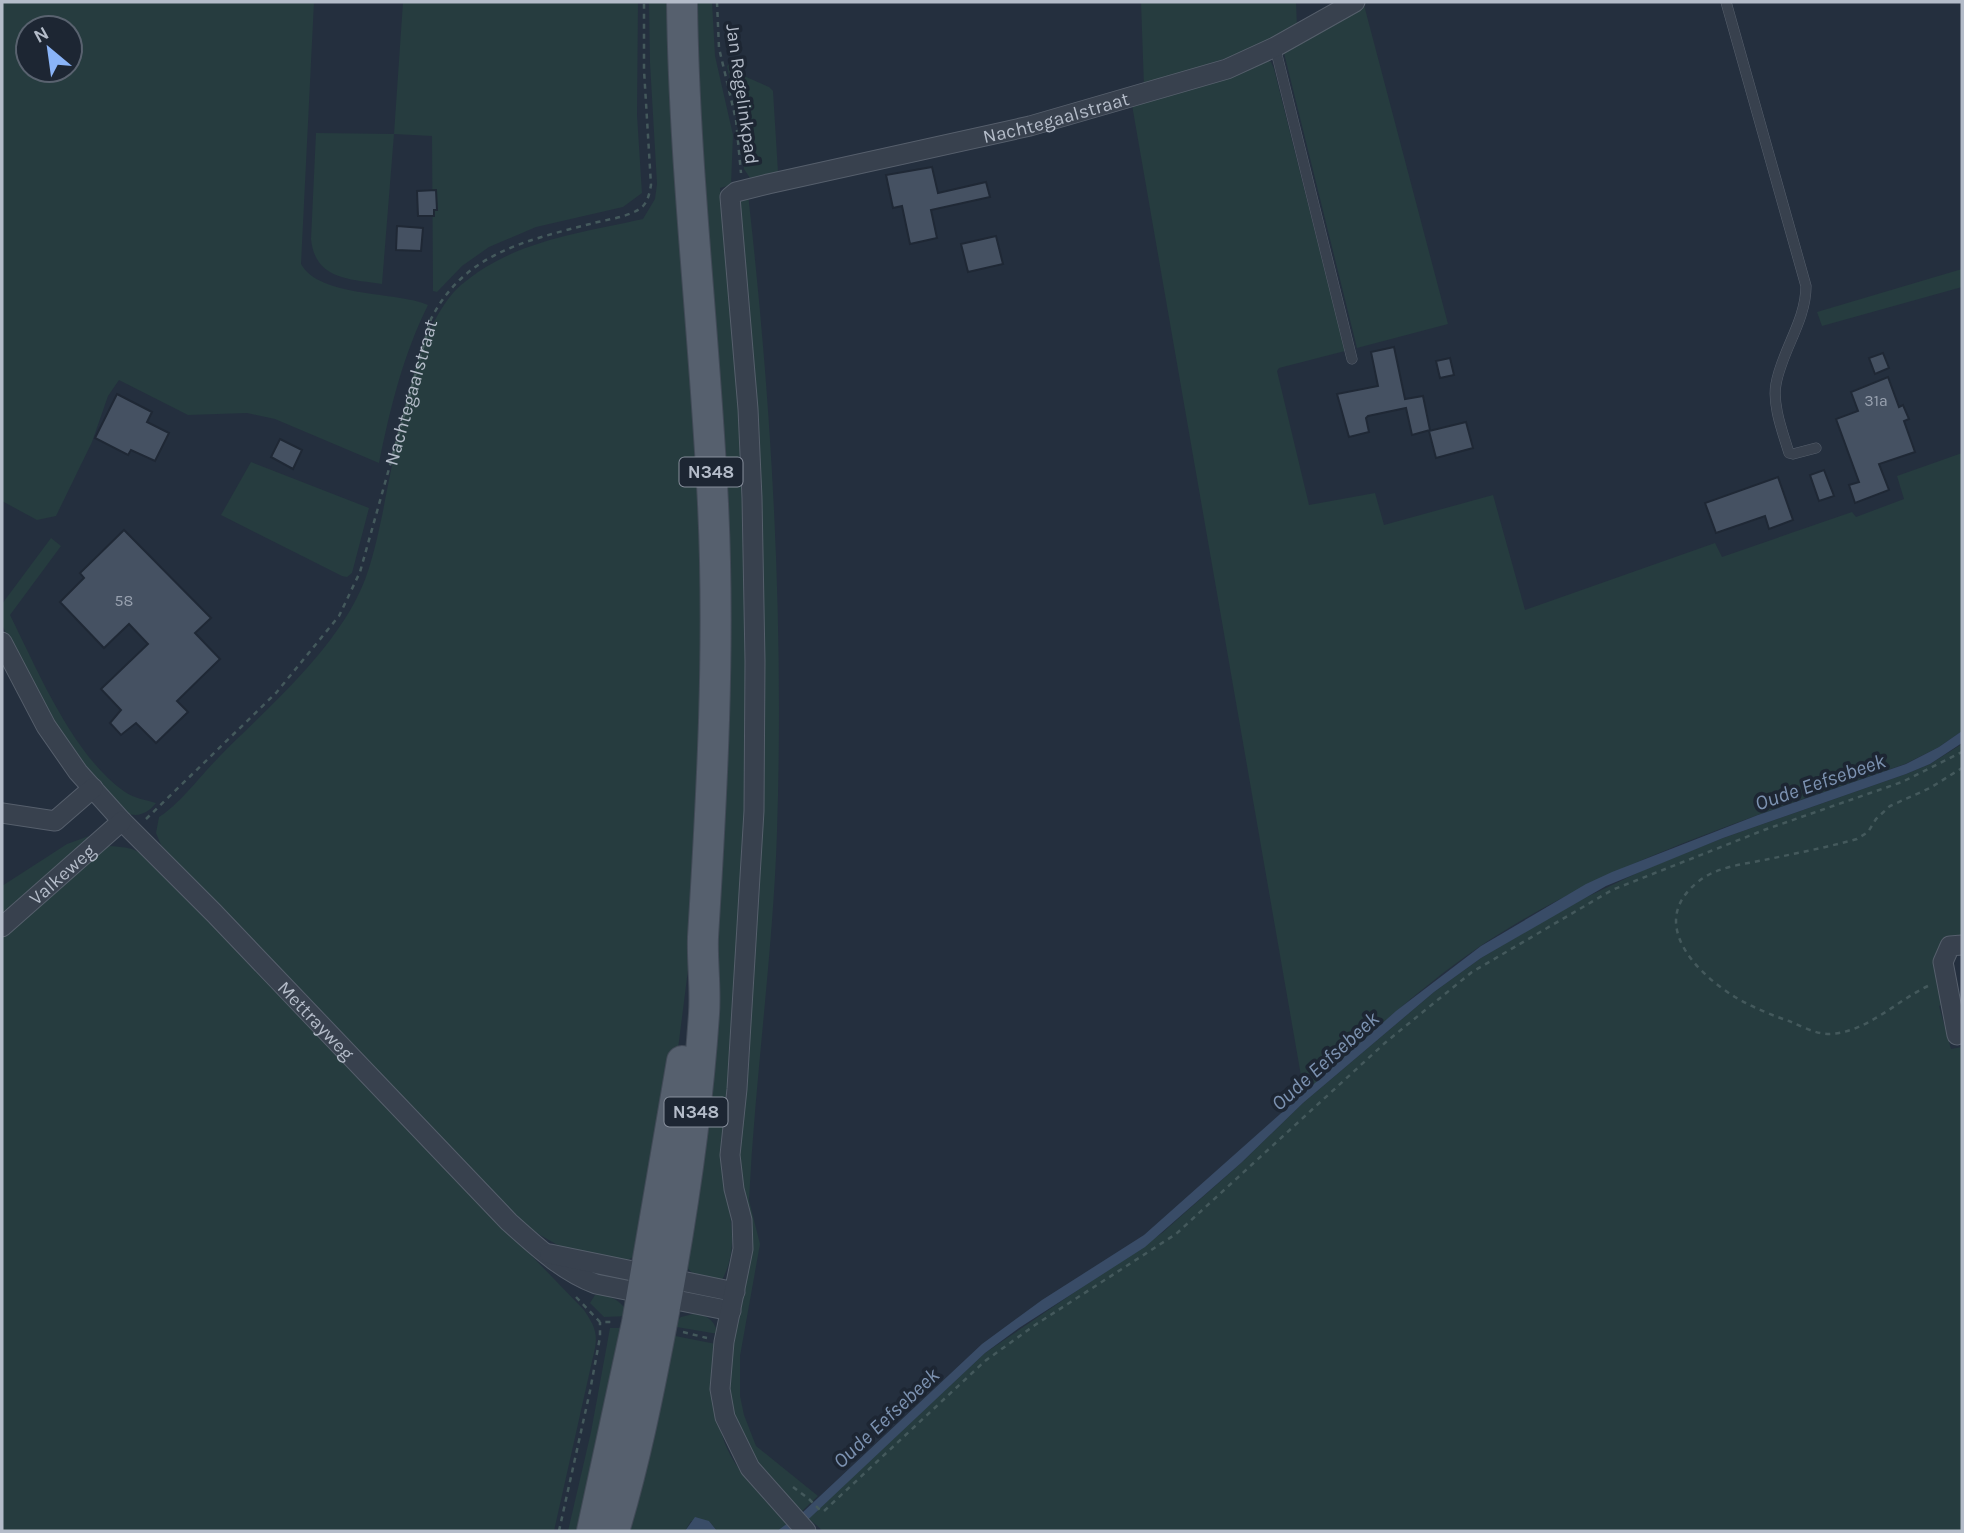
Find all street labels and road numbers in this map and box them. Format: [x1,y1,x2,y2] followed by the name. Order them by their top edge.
[721,22,763,166] street label: Jan Regelinkpad
[981,88,1132,148] street label: Nachtegaalstraat
[380,317,442,468] street label: Nachtegaalstraat
[680,458,742,486] road number: N348
[25,840,100,910] street label: Valkeweg
[273,977,358,1065] street label: Mettrayweg
[664,1098,728,1126] road number: N348

